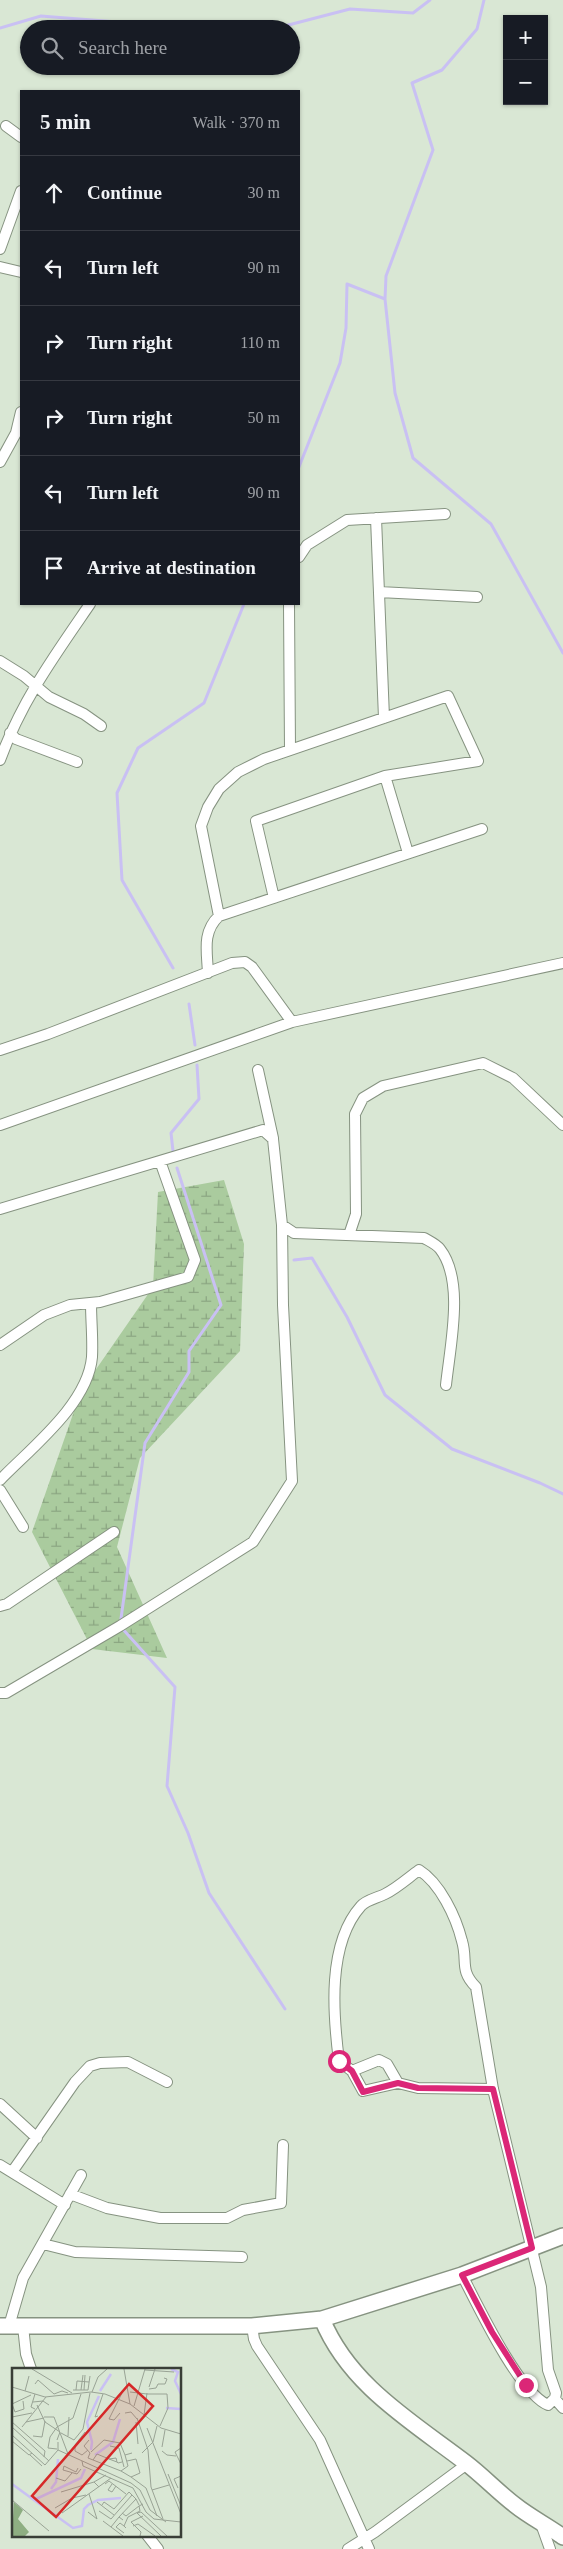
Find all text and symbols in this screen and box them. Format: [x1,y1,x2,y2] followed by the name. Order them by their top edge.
[503,15,548,105] map controls
[503,15,548,60] button: +
[20,20,300,75] search box
[38,34,66,62] icon: search
[78,37,167,58] text: Search here
[503,60,548,105] button: −
[40,110,91,134] text: 5 min
[193,114,280,131] text: Walk · 370 m
[40,179,68,207] icon: ahead
[87,182,162,203] text: Continue
[248,184,280,201] text: 30 m
[40,254,68,282] icon: left
[87,257,159,278] text: Turn left
[248,259,280,276] text: 90 m
[40,329,68,357] icon: right
[87,332,172,353] text: Turn right
[240,334,280,351] text: 110 m
[40,404,68,432] icon: right
[87,407,172,428] text: Turn right
[248,409,280,426] text: 50 m
[40,479,68,507] icon: left
[87,482,159,503] text: Turn left
[248,484,280,501] text: 90 m
[40,554,68,582] icon: arrive
[87,557,256,578] text: Arrive at destination
[328,2050,351,2073] route start
[12,2368,181,2536] inset map
[515,2374,538,2397] route end

